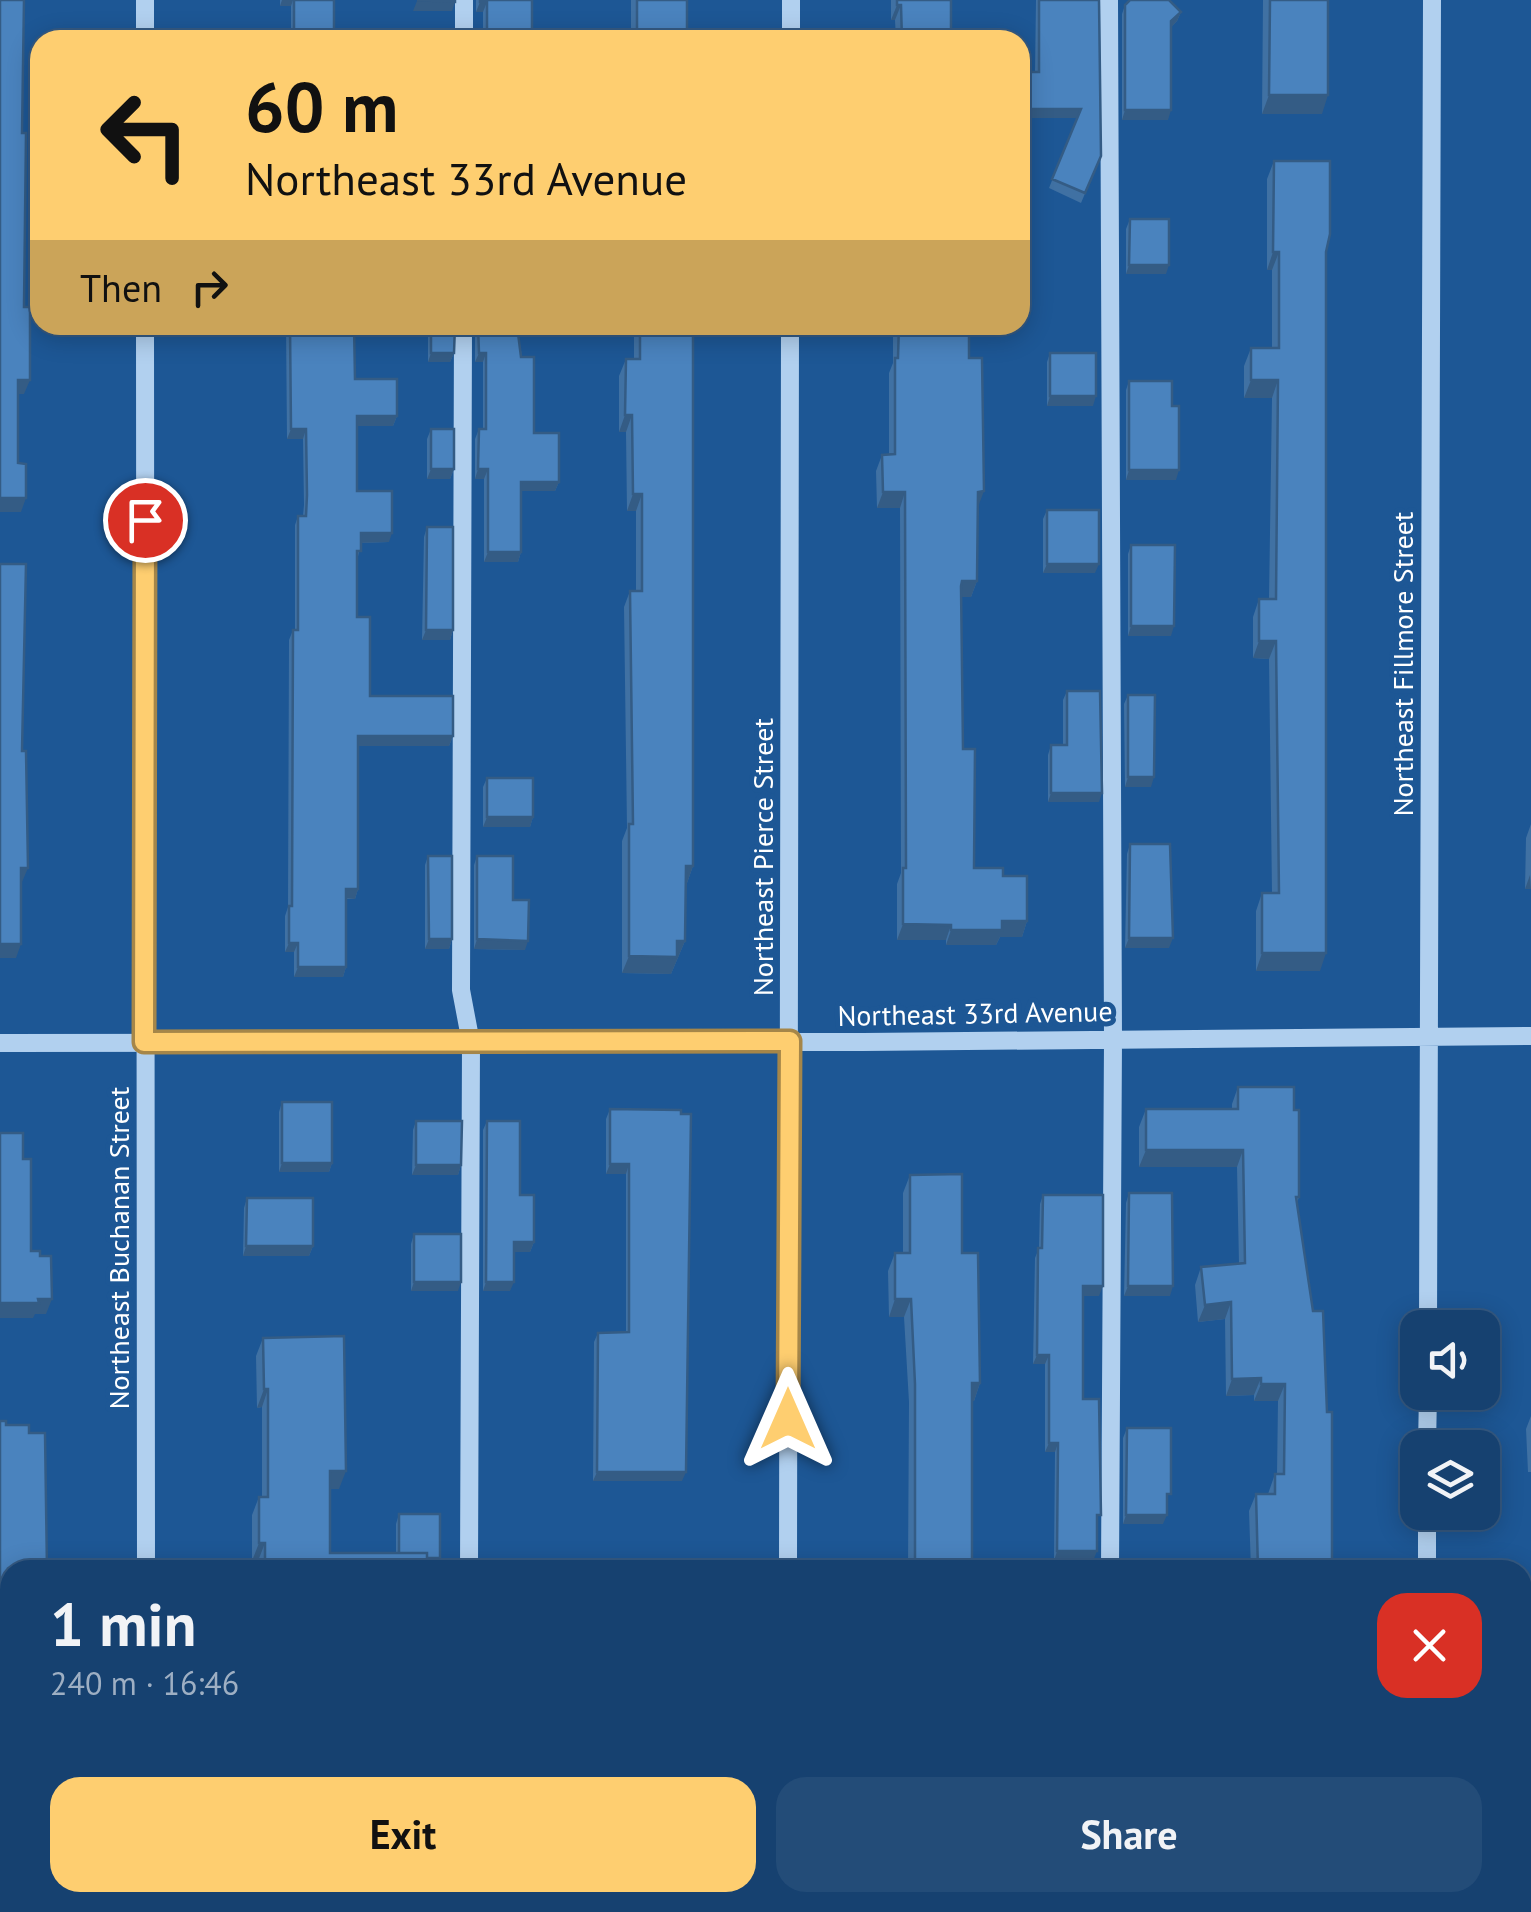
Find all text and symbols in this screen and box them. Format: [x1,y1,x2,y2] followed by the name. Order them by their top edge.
[245,61,398,151] text: 60 m
[80,70,210,200] icon: left
[245,149,687,207] text: Northeast 33rd Avenue
[182,260,237,315] icon: right
[80,263,162,312] text: Then
[103,478,188,563] pin
[118,493,173,548] icon: arrive
[1384,511,1421,816] street label: Northeast Fillmore Street
[744,718,781,996] street label: Northeast Pierce Street
[837,992,1113,1034] street label: Northeast 33rd Avenue
[100,1086,137,1409] street label: Northeast Buchanan Street
[1400,1310,1500,1530] map controls
[1400,1310,1500,1410] button: sound
[736,1367,840,1471] position arrow
[1400,1430,1500,1530] button: layers
[50,1585,196,1663] text: 1 min
[1377,1593,1482,1698] button: close
[50,1662,239,1704] text: 240 m · 16:46
[50,1777,756,1892] button: Exit
[776,1777,1482,1892] button: Share

